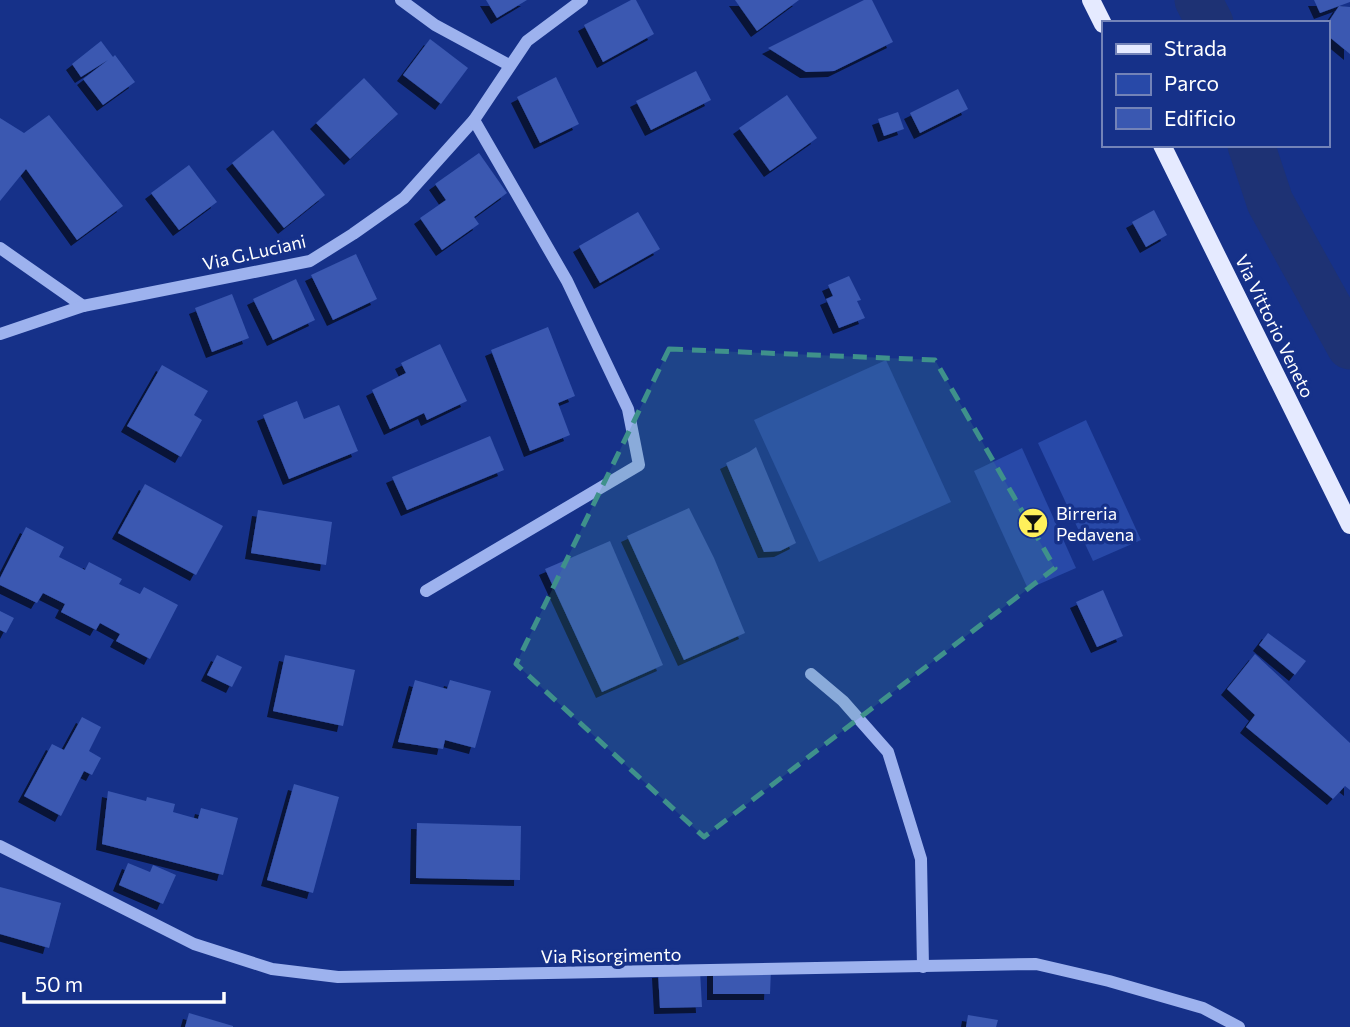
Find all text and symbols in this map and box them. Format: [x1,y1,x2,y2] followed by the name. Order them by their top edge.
[1102,21,1329,147] legend
[1164,35,1227,60] text: Strada
[1164,70,1219,95] text: Parco
[1164,105,1236,130] text: Edificio
[200,229,308,275] street label: Via G.Luciani
[1231,251,1319,401] street label: Via Vittorio Veneto
[1056,502,1134,545] place label: Birreria Pedavena
[1016,506,1050,540] bar icon: Birreria Pedavena
[541,943,681,967] street label: Via Risorgimento
[24,960,224,1004] scale bar
[35,971,83,996] text: 50 m

